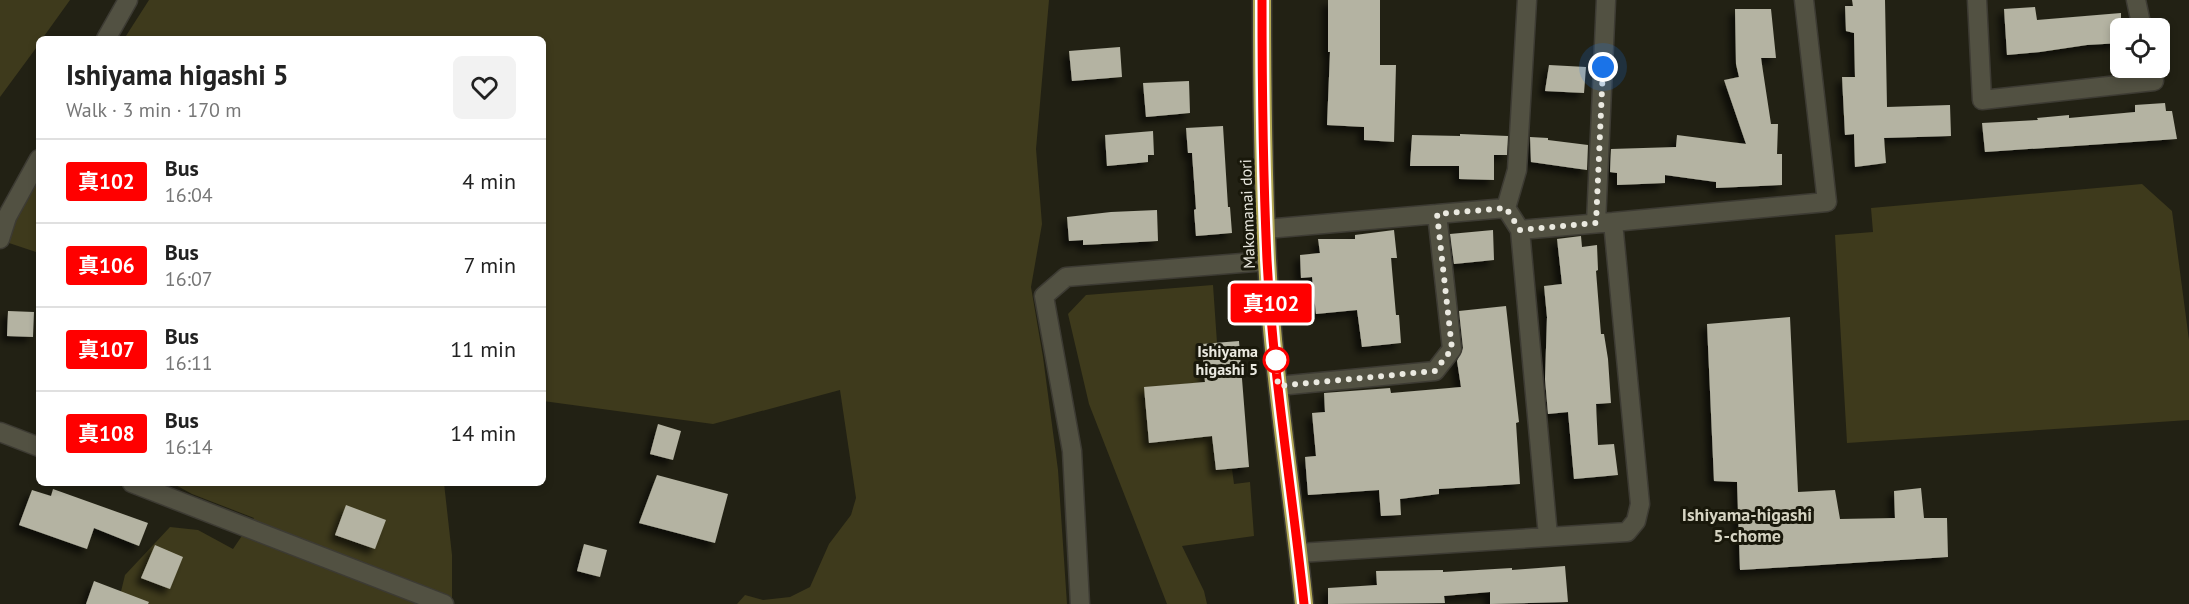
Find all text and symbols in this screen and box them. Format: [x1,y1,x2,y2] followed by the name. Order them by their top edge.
[2110,18,2170,78] map controls
[2110,18,2170,78] button: locate
[1588,52,1618,82] your location
[66,56,289,93] text: Ishiyama higashi 5
[453,56,516,119] button: heart
[66,97,242,123] text: Walk · 3 min · 170 m
[165,154,199,182] text: Bus
[1235,159,1259,269] street label: Makomanai dori
[462,167,516,195] text: 4 min
[78,168,135,195] text: 真102
[165,182,213,208] text: 16:04
[165,238,199,266] text: Bus
[464,251,516,279] text: 7 min
[78,252,135,279] text: 真106
[165,266,213,292] text: 16:07
[1229,284,1313,322] line badge: 真102
[1243,290,1299,317] text: 真102
[165,322,199,350] text: Bus
[450,335,516,363] text: 11 min
[78,336,135,363] text: 真107
[1196,341,1258,379] place label: Ishiyama higashi 5
[1263,347,1289,373] marker: Ishiyama higashi 5
[165,350,213,376] text: 16:11
[165,406,199,434] text: Bus
[450,419,516,447] text: 14 min
[78,420,135,447] text: 真108
[165,434,213,460] text: 16:14
[1682,503,1812,547] district label: Ishiyama-higashi 5-chome

